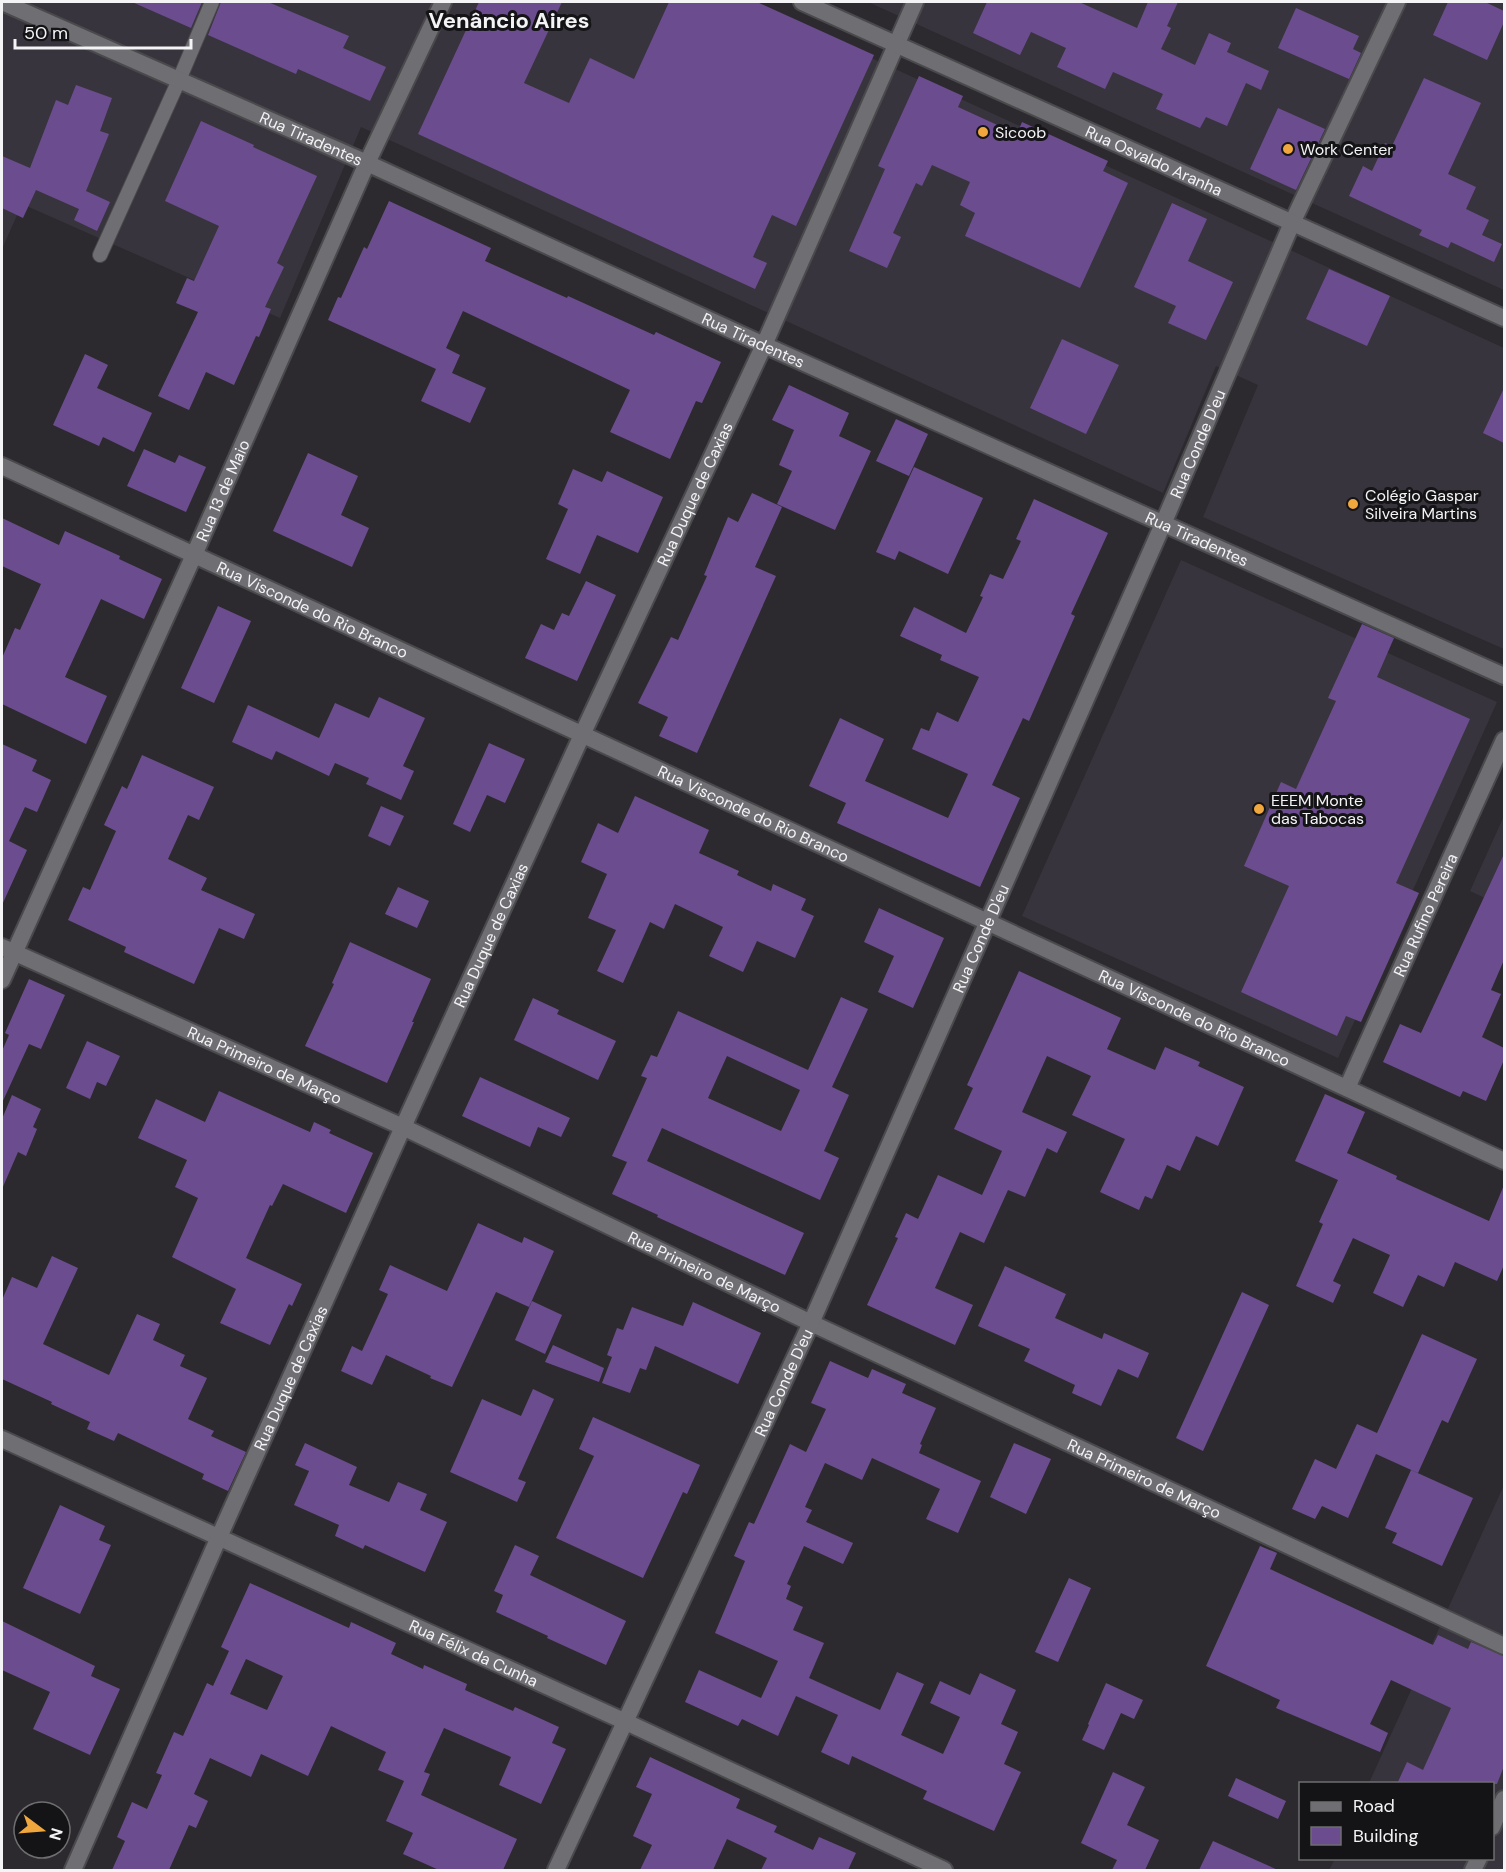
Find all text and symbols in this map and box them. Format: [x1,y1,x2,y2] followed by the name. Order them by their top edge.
[429,6,589,35] district label: Venâncio Aires
[15,12,190,50] scale bar
[24,21,68,45] text: 50 m
[256,107,366,171] street label: Rua Tiradentes
[1082,121,1226,201] street label: Rua Osvaldo Aranha
[995,122,1046,143] place label: Sicoob
[976,125,990,139] marker: Sicoob
[1300,139,1393,160] place label: Work Center
[1281,142,1295,156] marker: Work Center
[699,308,808,373] street label: Rua Tiradentes
[1165,386,1230,502] street label: Rua Conde D'eu
[652,419,738,569] street label: Rua Duque de Caxias
[191,436,255,545] street label: Rua 13 de Maio
[1365,485,1479,524] place label: Colégio Gaspar Silveira Martins
[1346,497,1360,511] marker: Colégio Gaspar Silveira Martins
[1142,507,1252,571] street label: Rua Tiradentes
[213,557,411,663] street label: Rua Visconde do Rio Branco
[654,761,852,867] street label: Rua Visconde do Rio Branco
[1271,790,1364,829] place label: EEEM Monte das Tabocas
[1252,802,1266,816] marker: EEEM Monte das Tabocas
[1389,850,1463,980] street label: Rua Rufino Pereira
[449,860,533,1011] street label: Rua Duque de Caxias
[948,881,1014,996] street label: Rua Conde D'eu
[1095,965,1293,1072] street label: Rua Visconde do Rio Branco
[184,1022,345,1109] street label: Rua Primeiro de Março
[624,1227,784,1318] street label: Rua Primeiro de Março
[249,1302,332,1454] street label: Rua Duque de Caxias
[750,1325,818,1440] street label: Rua Conde D'eu
[1064,1434,1224,1524] street label: Rua Primeiro de Março
[406,1615,541,1692] street label: Rua Félix da Cunha
[1299,1782,1494,1860] legend
[1353,1794,1395,1818] text: Road
[12,1800,72,1860] north arrow
[1353,1824,1418,1848] text: Building
[44,1825,68,1843] text: N

